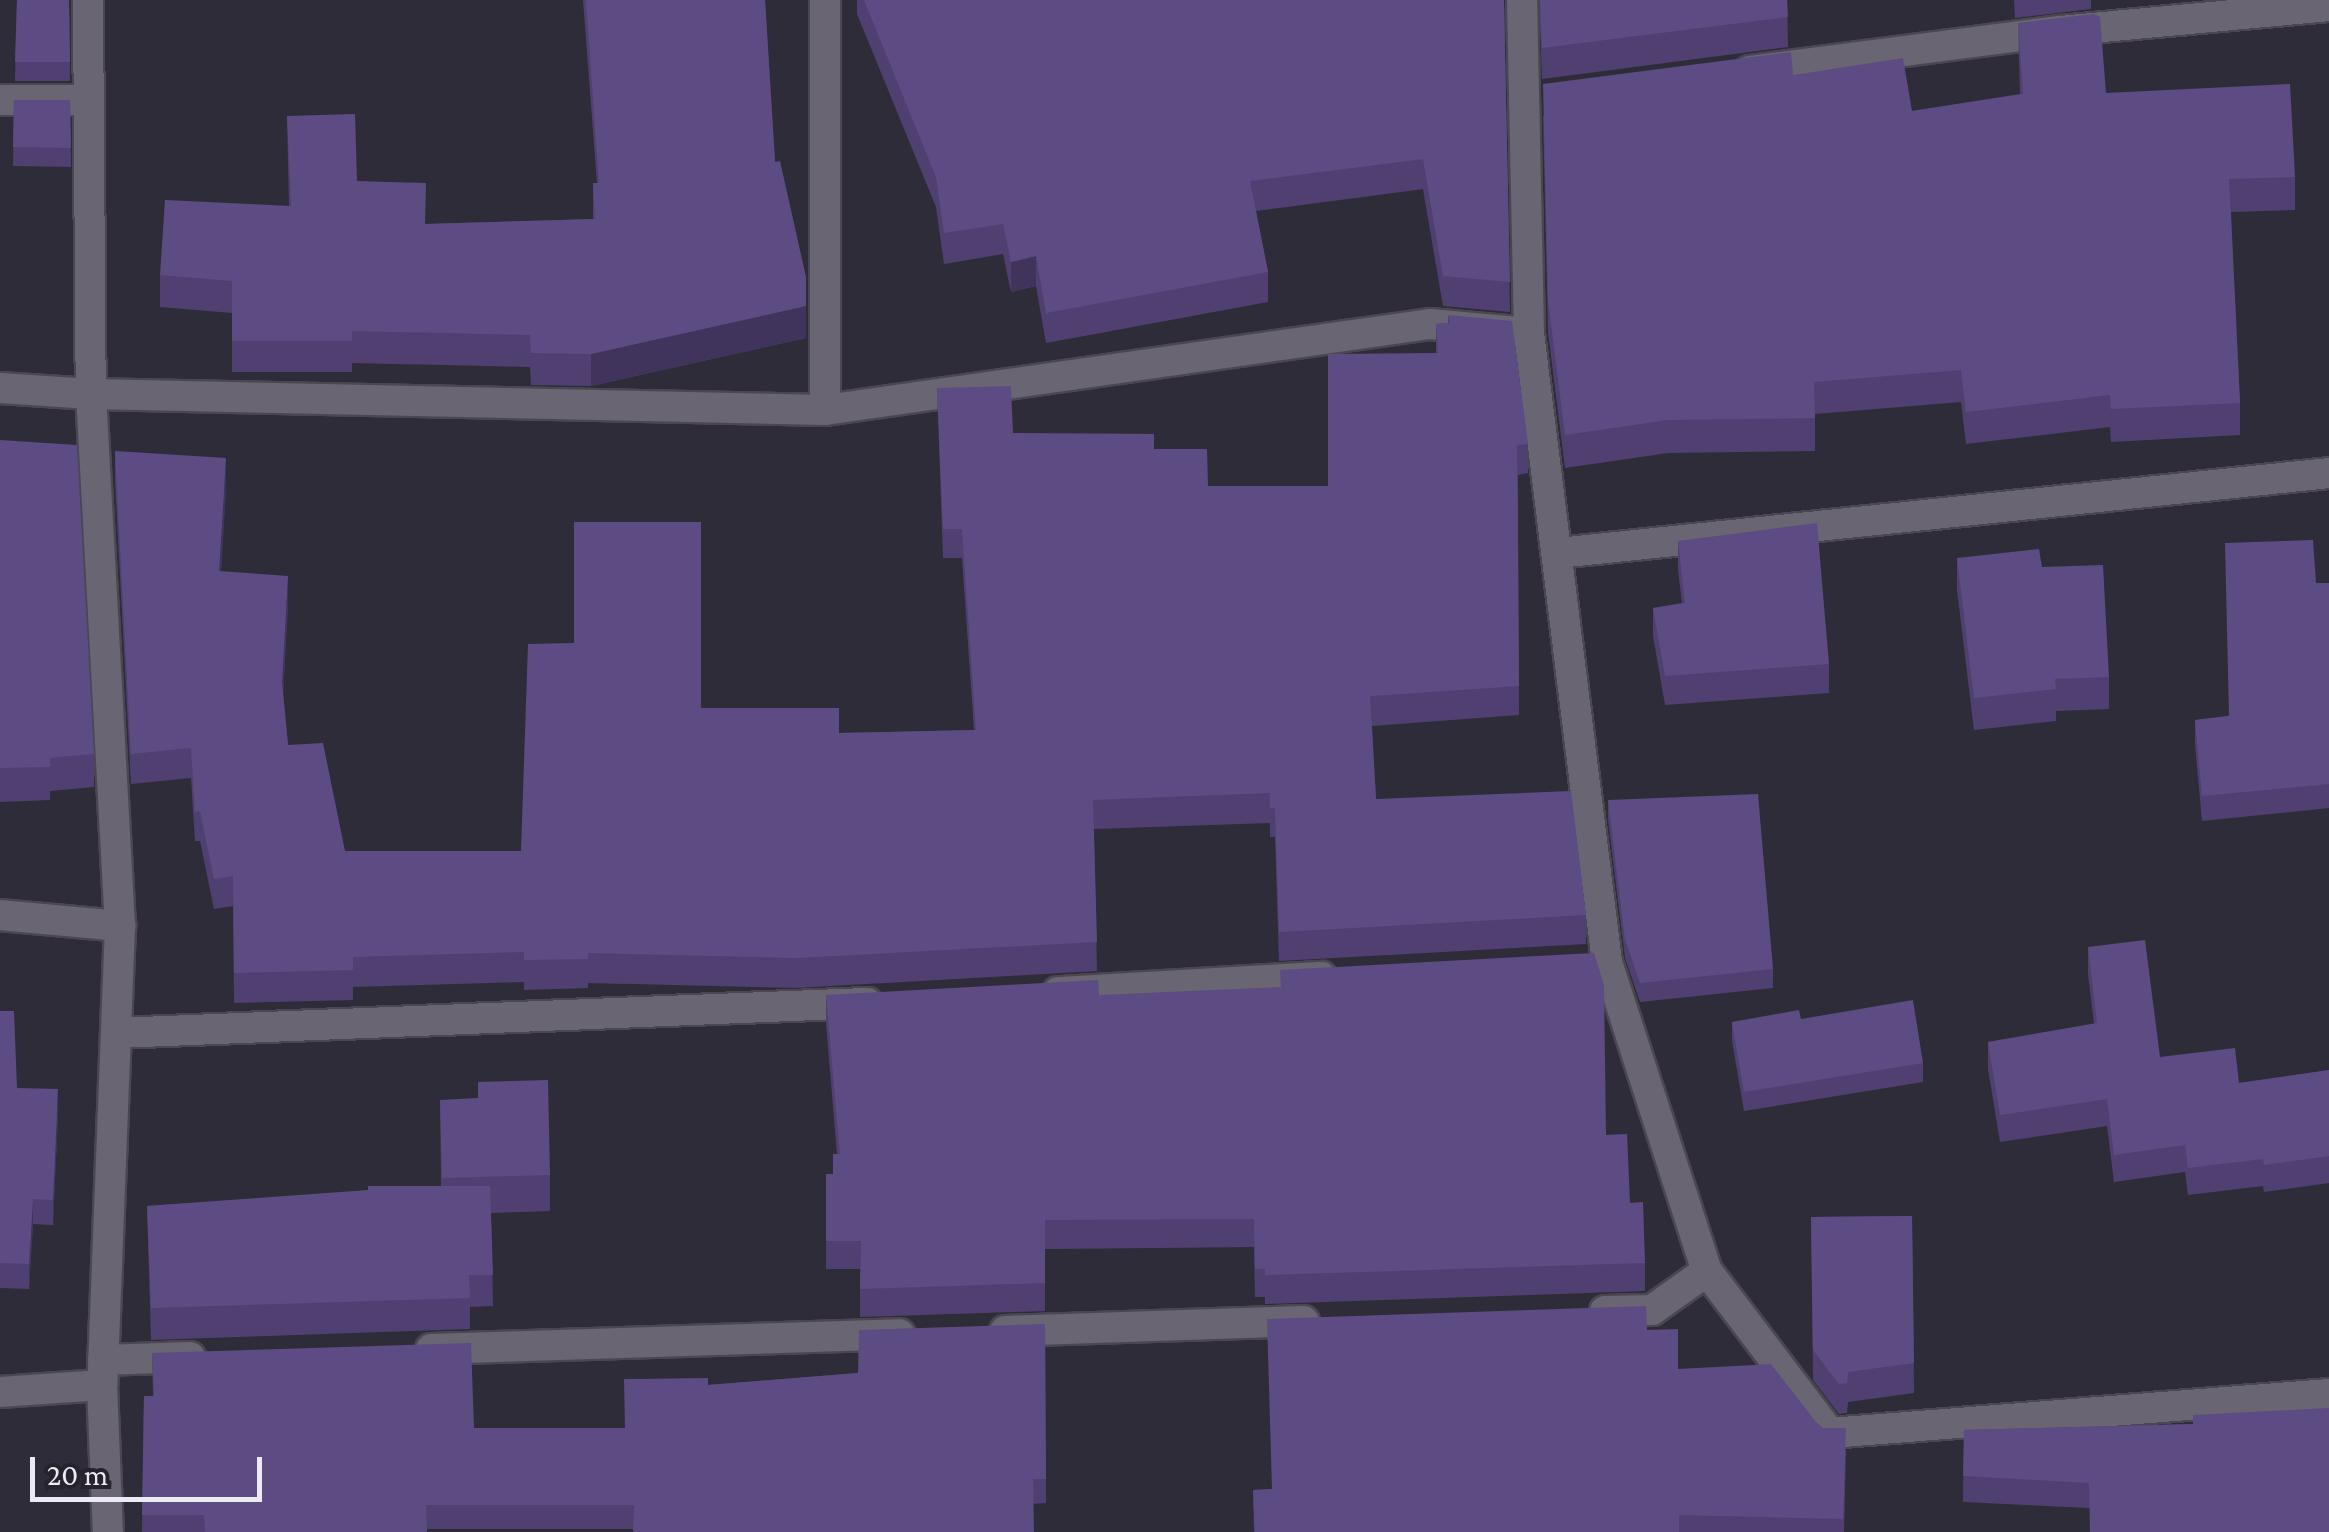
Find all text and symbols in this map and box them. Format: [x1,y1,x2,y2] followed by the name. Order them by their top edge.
[35,1437,268,1499] scale bar
[47,1458,108,1491] text: 20 m

